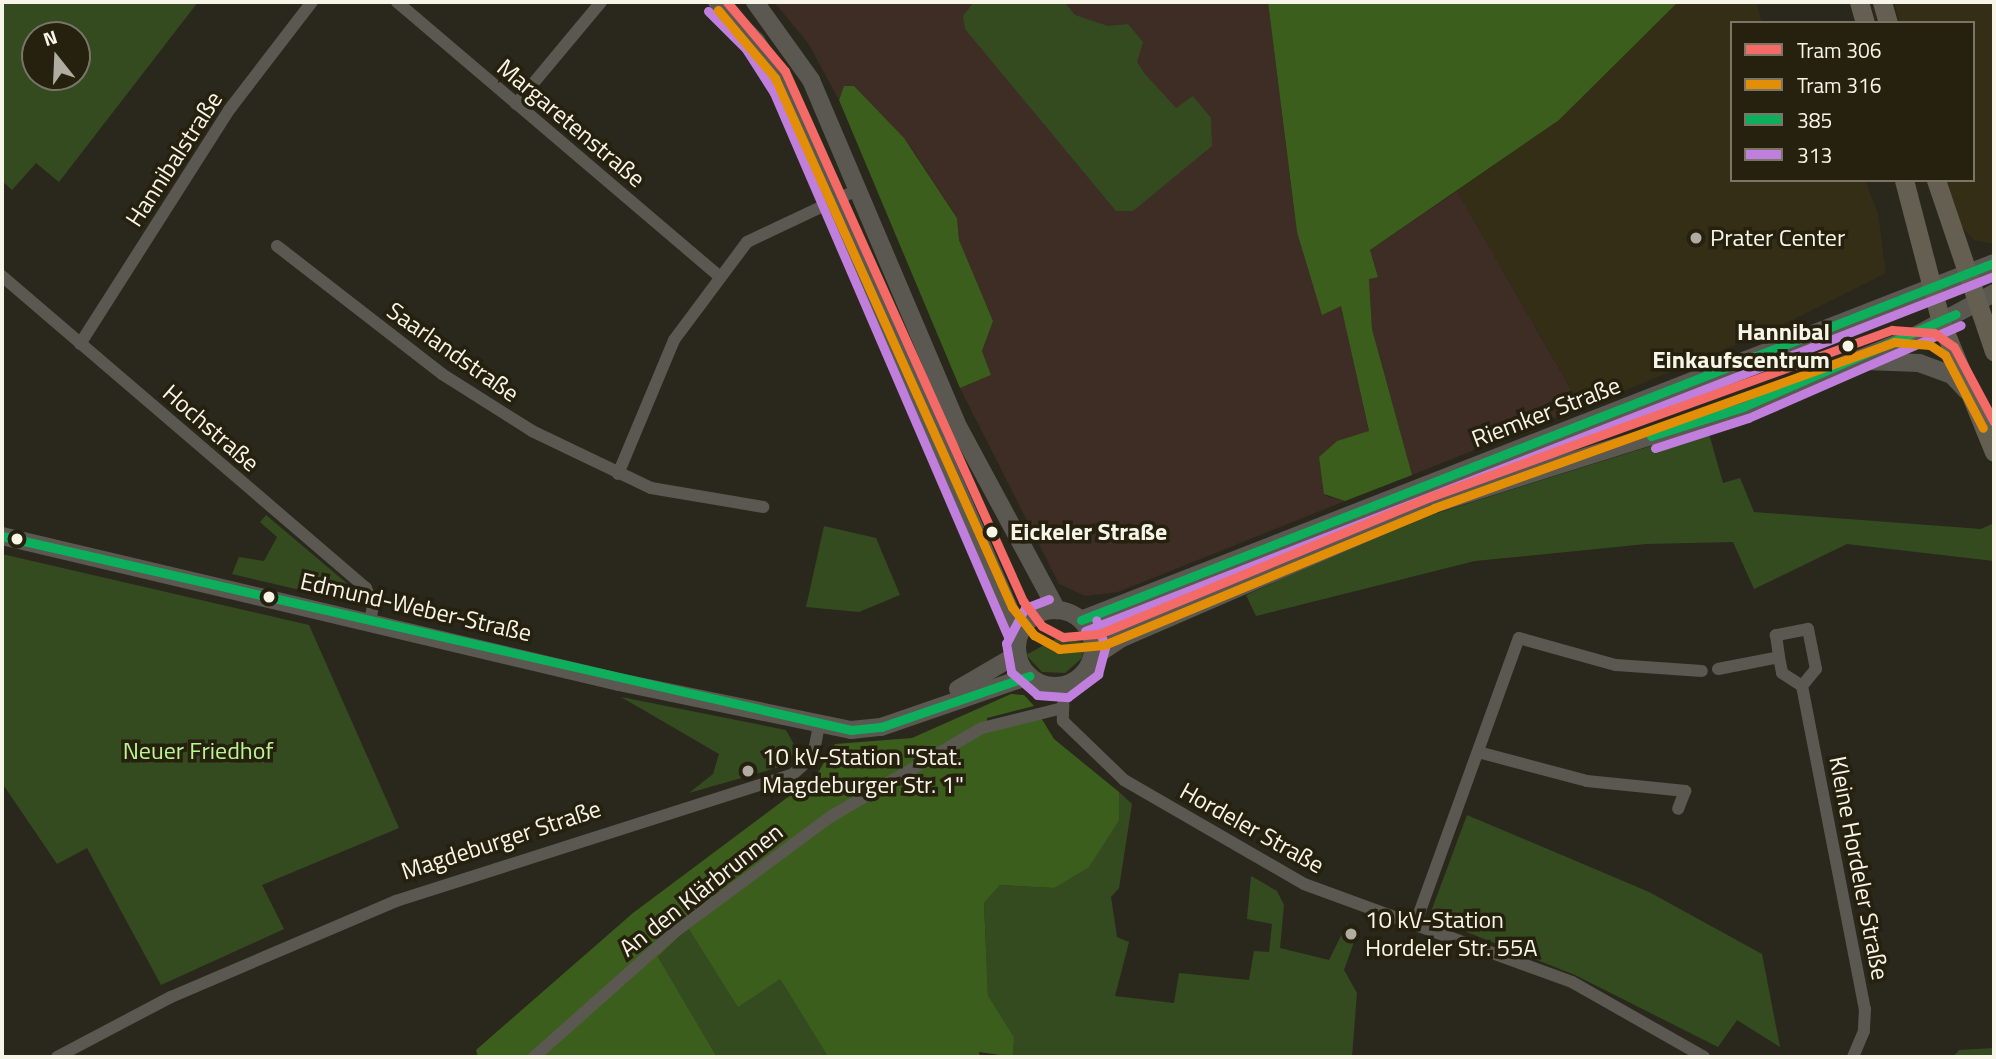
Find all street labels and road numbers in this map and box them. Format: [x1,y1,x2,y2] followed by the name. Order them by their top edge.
[491,53,651,193] street label: Margaretenstraße
[120,86,228,232] street label: Hannibalstraße
[382,296,524,408] street label: Saarlandstraße
[1468,371,1624,453] street label: Riemker Straße
[157,378,265,478] street label: Hochstraße
[298,566,534,648] street label: Edmund-Weber-Straße
[1823,754,1895,982] street label: Kleine Hordeler Straße
[1175,777,1329,879] street label: Hordeler Straße
[397,794,605,886] street label: Magdeburger Straße
[614,817,788,963] street label: An den Klärbrunnen

